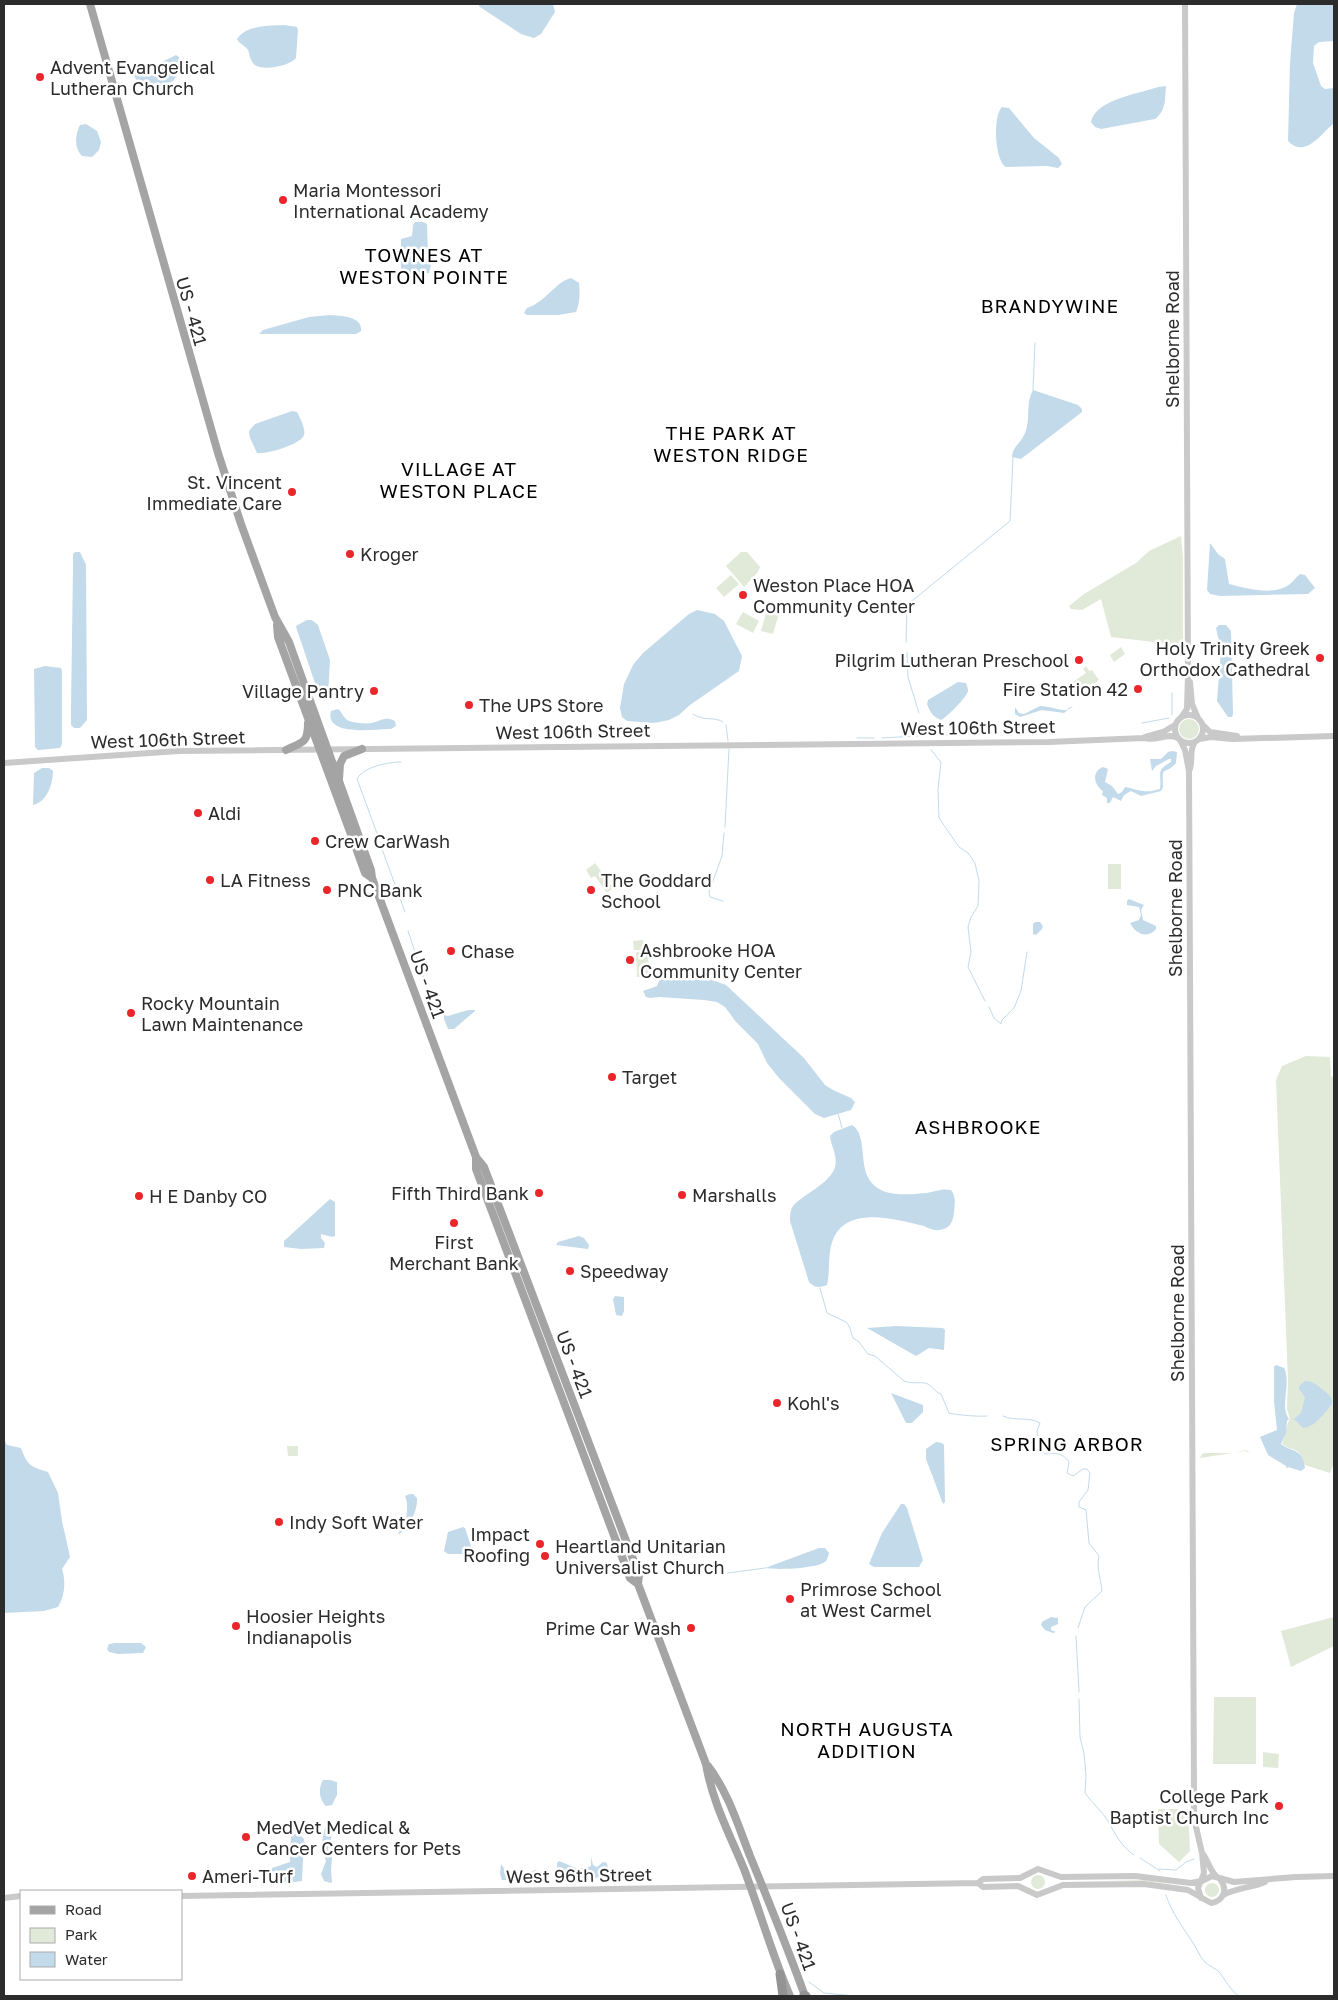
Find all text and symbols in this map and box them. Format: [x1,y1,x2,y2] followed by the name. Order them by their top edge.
[50,56,215,99] place label: Advent Evangelical Lutheran Church
[34,71,46,83] marker: Advent Evangelical Lutheran Church
[293,179,489,222] place label: Maria Montessori International Academy
[277,194,289,206] marker: Maria Montessori International Academy
[339,243,509,288] district label: TOWNES AT WESTON POINTE
[1161,270,1183,408] street label: Shelborne Road
[172,274,212,348] street label: US - 421
[981,294,1119,317] district label: BRANDYWINE
[653,421,809,466] district label: THE PARK AT WESTON RIDGE
[379,457,539,502] district label: VILLAGE AT WESTON PLACE
[146,471,282,514] place label: St. Vincent Immediate Care
[286,486,298,498] marker: St. Vincent Immediate Care
[360,543,419,565] place label: Kroger
[344,548,356,560] marker: Kroger
[753,574,915,617] place label: Weston Place HOA Community Center
[737,589,749,601] marker: Weston Place HOA Community Center
[1140,637,1310,680] place label: Holy Trinity Greek Orthodox Cathedral
[835,649,1069,671] place label: Pilgrim Lutheran Preschool
[1314,652,1326,664] marker: Holy Trinity Greek Orthodox Cathedral
[1073,654,1085,666] marker: Pilgrim Lutheran Preschool
[1003,678,1128,700] place label: Fire Station 42
[242,680,364,702] place label: Village Pantry
[1132,683,1144,695] marker: Fire Station 42
[368,685,380,697] marker: Village Pantry
[479,694,604,716] place label: The UPS Store
[463,699,475,711] marker: The UPS Store
[900,715,1056,739] street label: West 106th Street
[495,719,651,743] street label: West 106th Street
[90,725,246,753] street label: West 106th Street
[208,802,241,824] place label: Aldi
[192,807,204,819] marker: Aldi
[325,830,450,852] place label: Crew CarWash
[309,835,321,847] marker: Crew CarWash
[1164,839,1186,977] street label: Shelborne Road
[220,869,311,891] place label: LA Fitness
[601,869,712,912] place label: The Goddard School
[204,874,216,886] marker: LA Fitness
[337,879,423,901] place label: PNC Bank
[321,884,333,896] marker: PNC Bank
[585,884,597,896] marker: The Goddard School
[640,939,802,982] place label: Ashbrooke HOA Community Center
[461,940,514,962] place label: Chase
[445,945,457,957] marker: Chase
[406,947,451,1021] street label: US - 421
[624,954,636,966] marker: Ashbrooke HOA Community Center
[141,992,303,1035] place label: Rocky Mountain Lawn Maintenance
[125,1007,137,1019] marker: Rocky Mountain Lawn Maintenance
[622,1066,677,1088] place label: Target
[606,1071,618,1083] marker: Target
[915,1115,1041,1138] district label: ASHBROOKE
[391,1182,529,1204] place label: Fifth Third Bank
[692,1184,777,1206] place label: Marshalls
[149,1185,267,1207] place label: H E Danby CO
[533,1187,545,1199] marker: Fifth Third Bank
[676,1189,688,1201] marker: Marshalls
[133,1190,145,1202] marker: H E Danby CO
[448,1217,460,1229] marker: First Merchant Bank
[389,1231,519,1274] place label: First Merchant Bank
[1166,1244,1188,1382] street label: Shelborne Road
[580,1260,669,1282] place label: Speedway
[564,1265,576,1277] marker: Speedway
[552,1327,598,1401] street label: US - 421
[787,1392,839,1414] place label: Kohl's
[771,1397,783,1409] marker: Kohl's
[990,1432,1144,1455] district label: SPRING ARBOR
[289,1511,423,1533] place label: Indy Soft Water
[273,1516,285,1528] marker: Indy Soft Water
[463,1523,530,1566] place label: Impact Roofing
[555,1535,726,1578] place label: Heartland Unitarian Universalist Church
[534,1538,546,1550] marker: Impact Roofing
[539,1550,551,1562] marker: Heartland Unitarian Universalist Church
[800,1578,942,1621] place label: Primrose School at West Carmel
[784,1593,796,1605] marker: Primrose School at West Carmel
[246,1605,385,1648] place label: Hoosier Heights Indianapolis
[545,1617,681,1639] place label: Prime Car Wash
[230,1620,242,1632] marker: Hoosier Heights Indianapolis
[685,1622,697,1634] marker: Prime Car Wash
[780,1717,954,1762] district label: NORTH AUGUSTA ADDITION
[1109,1785,1269,1828] place label: College Park Baptist Church Inc
[1273,1800,1285,1812] marker: College Park Baptist Church Inc
[256,1816,461,1859] place label: MedVet Medical & Cancer Centers for Pets
[240,1831,252,1843] marker: MedVet Medical & Cancer Centers for Pets
[506,1863,652,1887] street label: West 96th Street
[202,1865,293,1887] place label: Ameri-Turf
[186,1870,198,1882] marker: Ameri-Turf
[20,1890,182,1980] legend
[777,1899,822,1973] street label: US - 421
[65,1900,102,1918] text: Road
[65,1925,98,1943] text: Park
[65,1950,108,1968] text: Water

